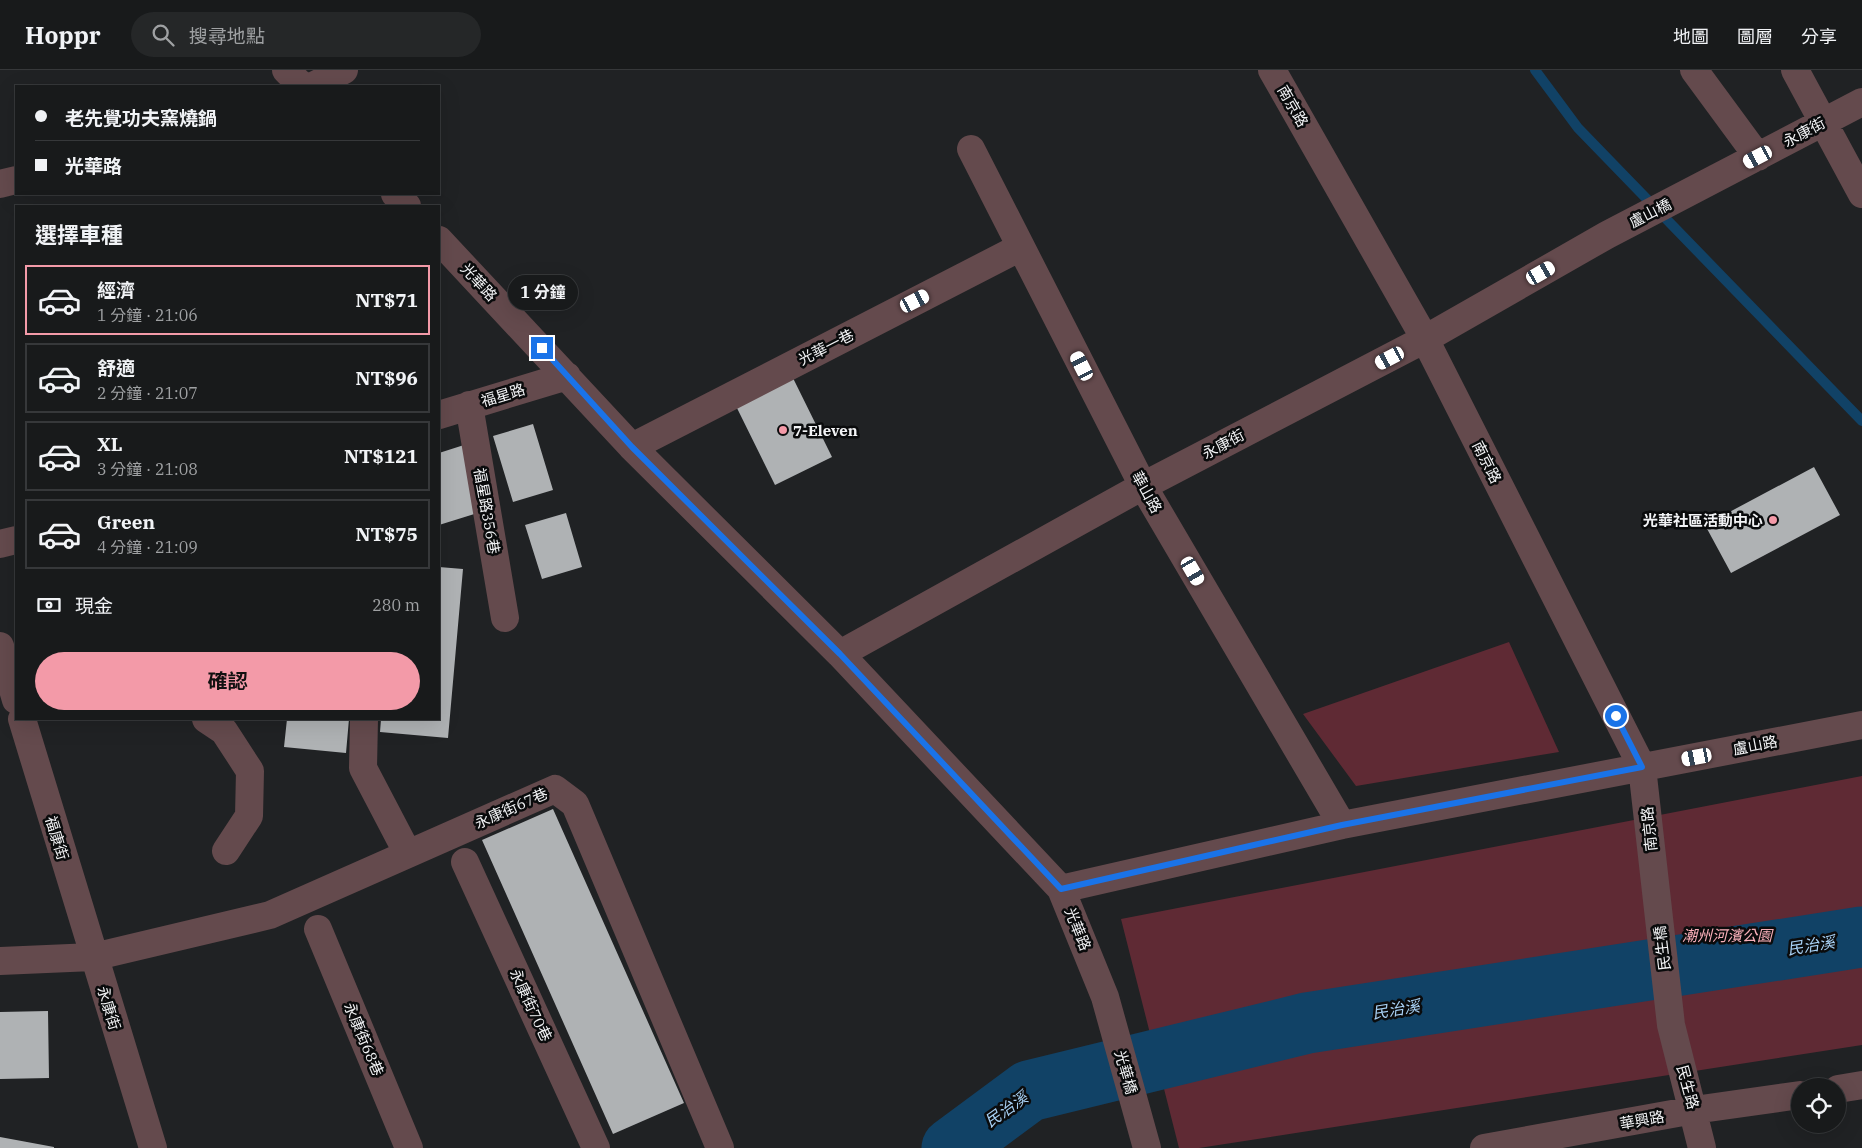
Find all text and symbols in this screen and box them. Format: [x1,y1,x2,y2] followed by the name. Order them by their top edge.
[131,12,481,57] search box
[25,19,101,51] text: Hoppr
[149,21,177,49] icon: search
[189,24,265,48] text: 搜尋地點
[1673,25,1709,48] text: 地圖
[1737,25,1773,48] text: 圖層
[1801,25,1837,48] text: 分享
[1274,82,1312,130] street label: 南京路
[65,106,217,130] text: 老先覺功夫窯燒鍋
[1780,113,1828,151] street label: 永康街
[1741,143,1774,171] car
[65,154,122,178] text: 光華路
[1626,194,1674,232] street label: 盧山橋
[35,220,123,249] text: 選擇車種
[457,259,501,305] street label: 光華路
[1524,259,1557,287] car
[507,276,577,310] callout: 1 分鐘
[37,278,82,323] icon: car
[97,278,135,302] text: 經濟
[520,282,566,302] text: 1 分鐘
[355,288,418,312] text: NT$71
[898,288,931,314] car
[97,305,198,325] text: 1 分鐘 · 21:06
[795,325,857,369] street label: 光華一巷
[531,337,553,359] route end
[1373,344,1406,372] car
[1068,349,1095,383] car
[37,356,82,401] icon: car
[97,356,135,380] text: 舒適
[355,366,418,390] text: NT$96
[479,379,527,411] street label: 福星路
[97,383,198,403] text: 2 分鐘 · 21:07
[793,421,858,440] place label: 7-Eleven
[777,424,789,436] marker: 7-Eleven
[1199,425,1247,463] street label: 永康街
[97,432,123,456] text: XL
[37,434,82,479] icon: car
[1468,438,1506,486] street label: 南京路
[344,444,418,468] text: NT$121
[97,459,198,479] text: 3 分鐘 · 21:08
[470,467,504,555] street label: 福星路356巷
[1128,468,1166,516] street label: 華山路
[97,510,155,534] text: Green
[1643,511,1763,530] place label: 光華社區活動中心
[37,512,82,557] icon: car
[1767,514,1779,526] marker: 光華社區活動中心
[355,522,418,546] text: NT$75
[97,537,198,557] text: 4 分鐘 · 21:09
[1179,554,1206,588] car
[35,591,63,619] icon: cash
[75,594,113,618] text: 現金
[372,595,420,615] text: 280 m
[35,652,420,710] button: 確認
[1605,705,1627,727] route start
[1731,731,1779,759] street label: 盧山路
[1680,747,1713,767] car
[472,783,550,833] street label: 永康街67巷
[1637,806,1661,852] street label: 南京路
[41,814,73,862] street label: 福康街
[1061,905,1095,953] street label: 光華路
[1650,925,1674,971] street label: 民生橋
[1682,926,1774,945] park label: 潮州河濱公園
[1786,931,1838,959] water label: 民治溪
[506,966,556,1044] street label: 永康街70巷
[93,984,125,1032] street label: 永康街
[1371,995,1423,1023] water label: 民治溪
[340,999,388,1079] street label: 永康街68巷
[1111,1048,1141,1096] street label: 光華橋
[1673,1063,1703,1111] street label: 民生路
[1791,1078,1846,1133] map controls
[1791,1078,1846,1133] button: locate
[981,1086,1033,1131] water label: 民治溪
[1618,1107,1666,1133] street label: 華興路

